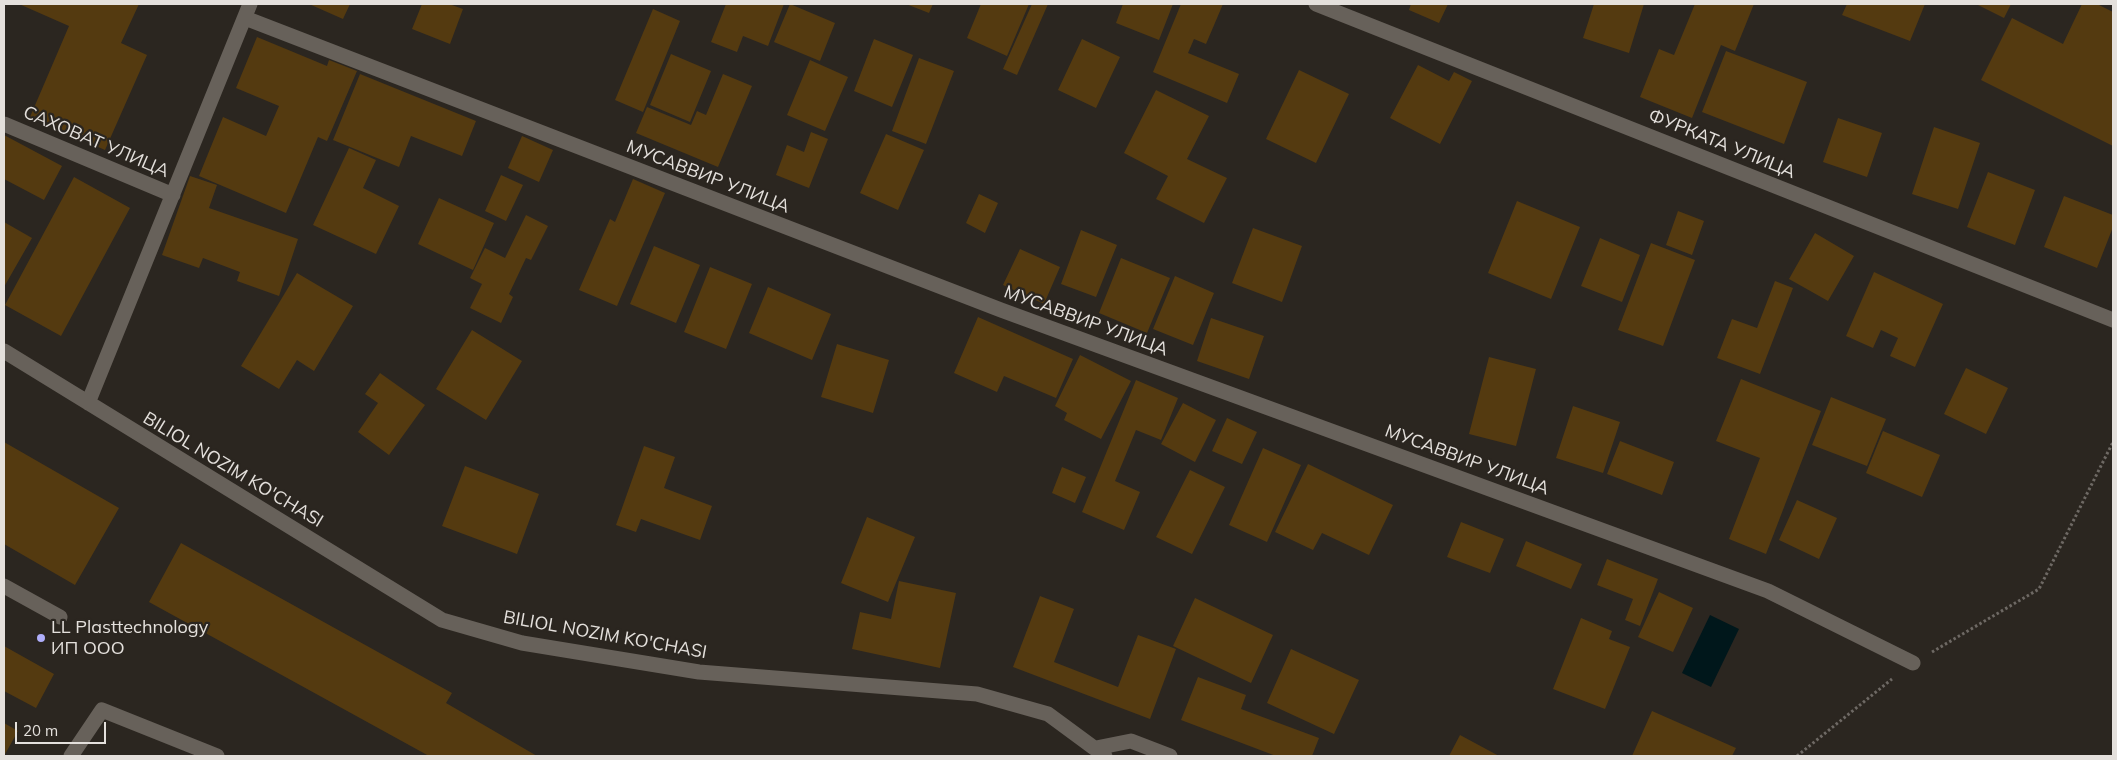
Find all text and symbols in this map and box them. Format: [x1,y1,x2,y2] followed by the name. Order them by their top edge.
[20,102,172,182] street label: САХОВАТ УЛИЦА
[1645,105,1799,183] street label: ФУРКАТА УЛИЦА
[623,136,793,218] street label: МУСАВВИР УЛИЦА
[1001,281,1171,361] street label: МУСАВВИР УЛИЦА
[139,408,327,532] street label: BILIOL NOZIM KO'CHASI
[1382,420,1552,500] street label: МУСАВВИР УЛИЦА
[502,606,708,664] street label: BILIOL NOZIM KO'CHASI
[51,617,208,660] place label: LL Plasttechnology ИП ООО
[35,632,47,644] marker: LL Plasttechnology ИП ООО
[18,712,109,744] scale bar
[23,721,58,740] text: 20 m

